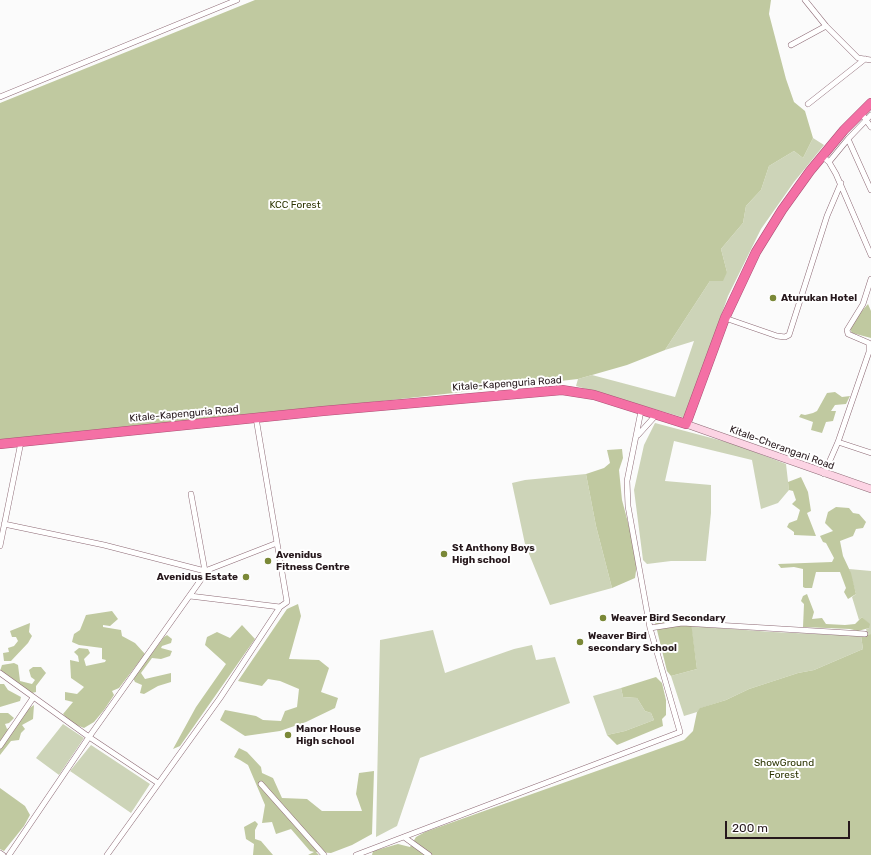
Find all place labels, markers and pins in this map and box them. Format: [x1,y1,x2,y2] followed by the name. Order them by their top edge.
[781,292,857,304] place label: Aturukan Hotel
[768,293,778,303] marker: Aturukan Hotel
[452,542,535,566] place label: St Anthony Boys High school
[276,549,350,572] place label: Avenidus Fitness Centre
[439,549,449,559] marker: St Anthony Boys High school
[263,556,273,566] marker: Avenidus Fitness Centre
[157,571,238,583] place label: Avenidus Estate
[241,572,251,582] marker: Avenidus Estate
[611,612,726,624] place label: Weaver Bird Secondary
[598,613,608,623] marker: Weaver Bird Secondary
[588,630,677,654] place label: Weaver Bird secondary School
[575,637,585,647] marker: Weaver Bird secondary School
[296,723,361,746] place label: Manor House High school
[283,730,293,740] marker: Manor House High school

